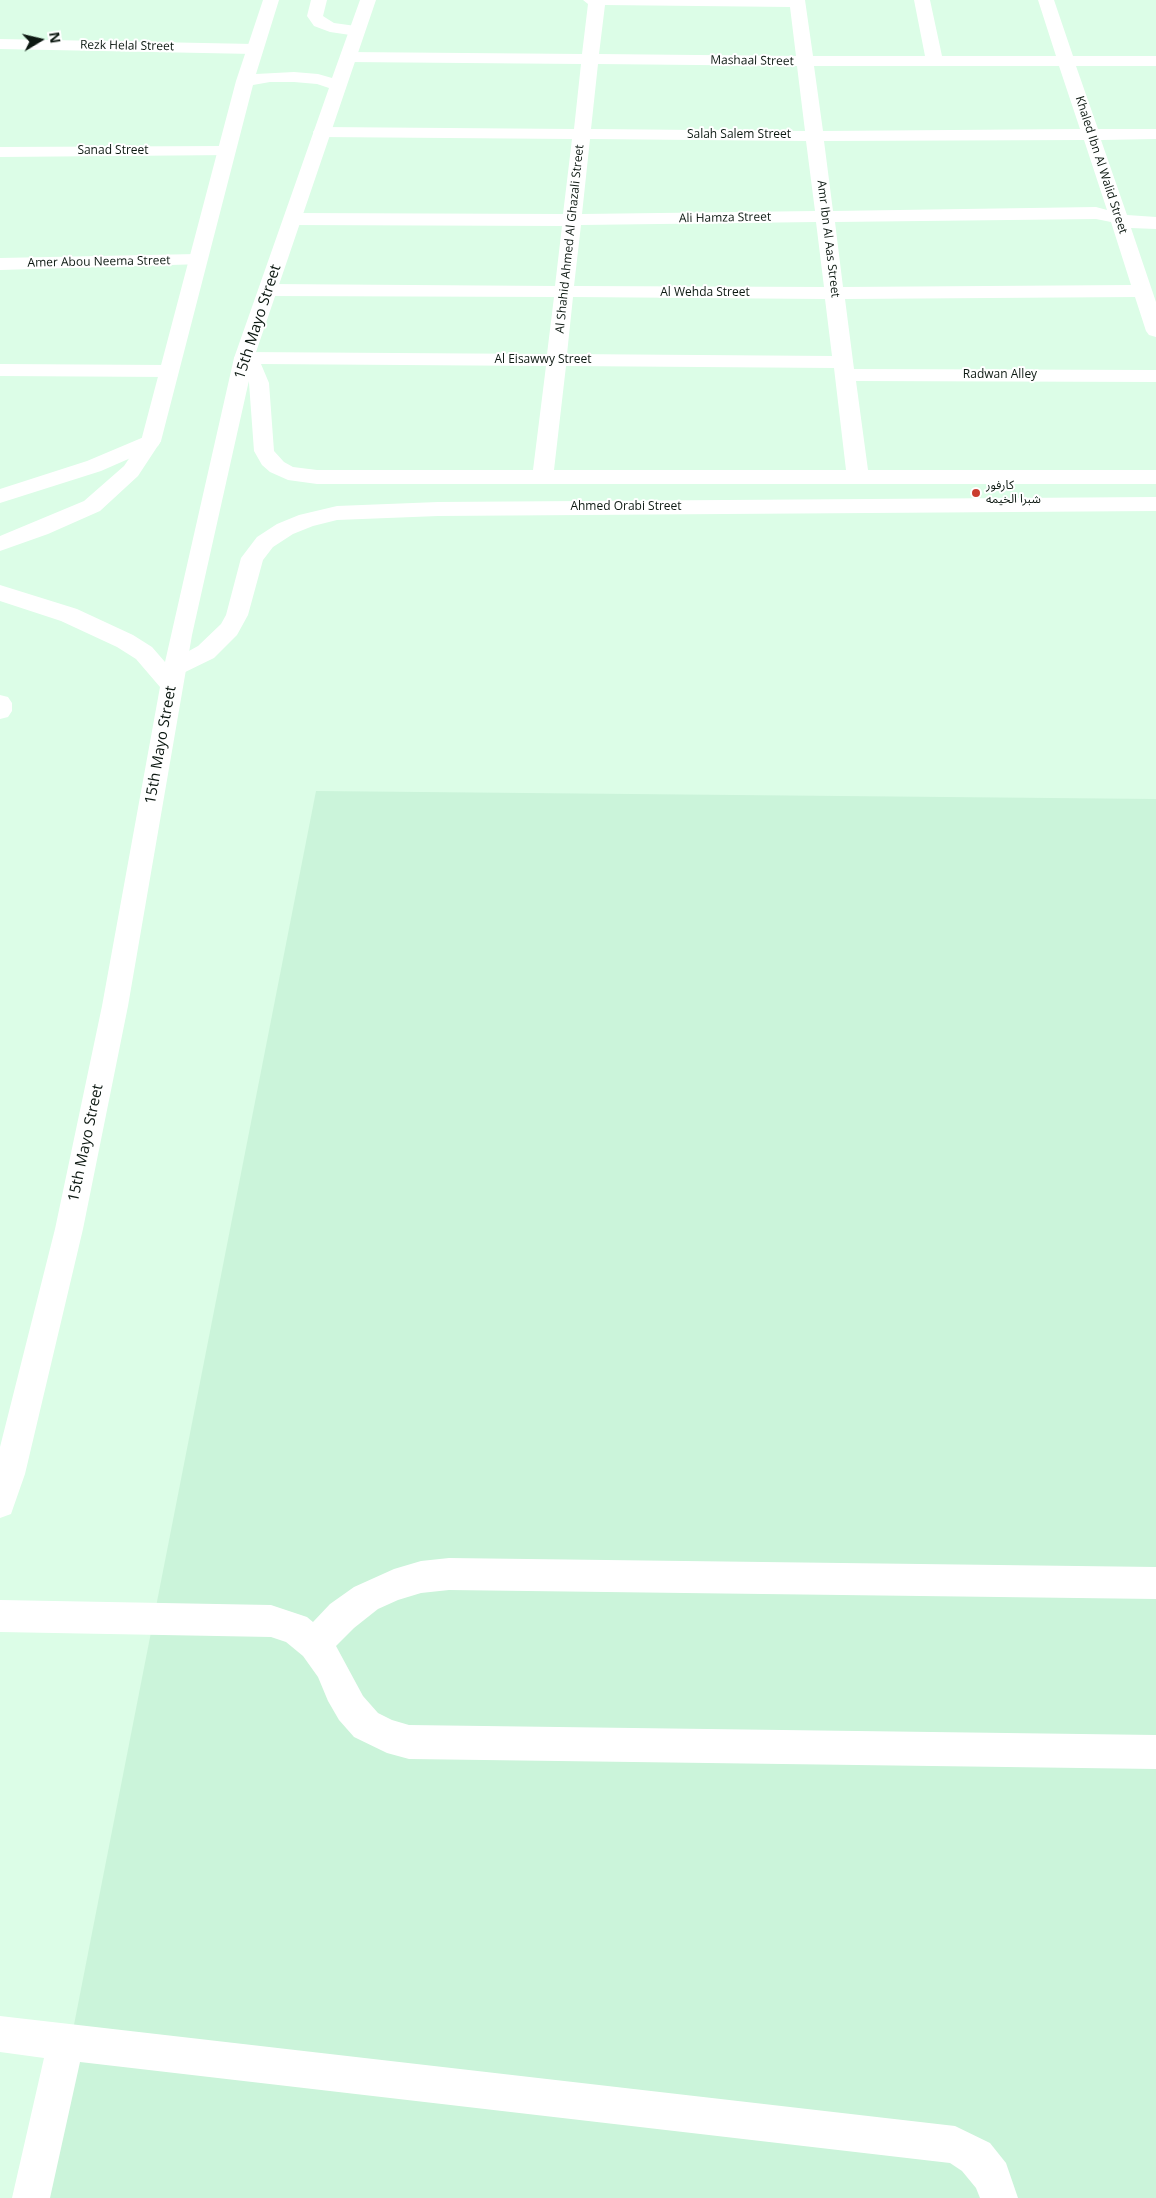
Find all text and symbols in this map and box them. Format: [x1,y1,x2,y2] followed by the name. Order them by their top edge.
[15,15,65,65] north arrow
[45,30,66,45] text: N
[80,38,174,54] street label: Rezk Helal Street
[710,53,794,69] street label: Mashaal Street
[1072,94,1130,236] street label: Khaled Ibn Al Walid Street
[687,128,791,142] street label: Salah Salem Street
[77,144,149,158] street label: Sanad Street
[553,144,587,334] street label: Al Shahid Ahmed Al Ghazali Street
[814,179,842,299] street label: Amr Ibn Al Aas Street
[679,210,771,226] street label: Ali Hamza Street
[27,254,171,270] street label: Amer Abou Neema Street
[231,262,285,382] street label: 15th Mayo Street
[660,286,750,300] street label: Al Wehda Street
[494,353,592,367] street label: Al Eisawwy Street
[963,368,1037,382] street label: Radwan Alley
[986,479,1041,507] place label: كارفور شبرا الخيمه
[970,487,982,499] marker: كارفور شبرا الخيمه
[570,500,682,514] street label: Ahmed Orabi Street
[142,684,180,806] street label: 15th Mayo Street
[65,1083,107,1203] street label: 15th Mayo Street

